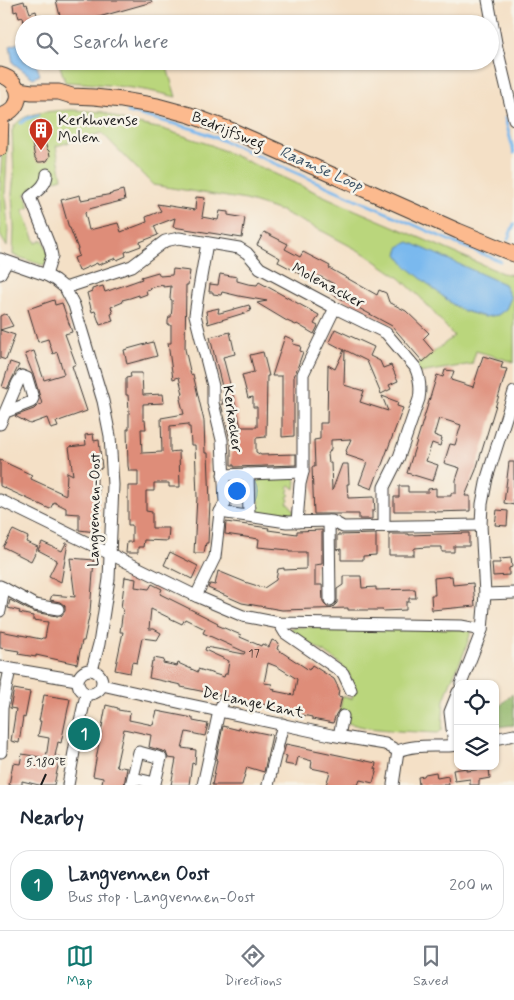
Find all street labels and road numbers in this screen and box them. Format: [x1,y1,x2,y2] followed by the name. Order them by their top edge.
[188,107,268,156] street label: Bedrijfsweg
[288,258,368,314] street label: Molenacker
[217,384,247,454] street label: Kerkacker
[84,452,107,567] street label: Langvennen-Oost
[200,682,306,724] street label: De Lange Kant

